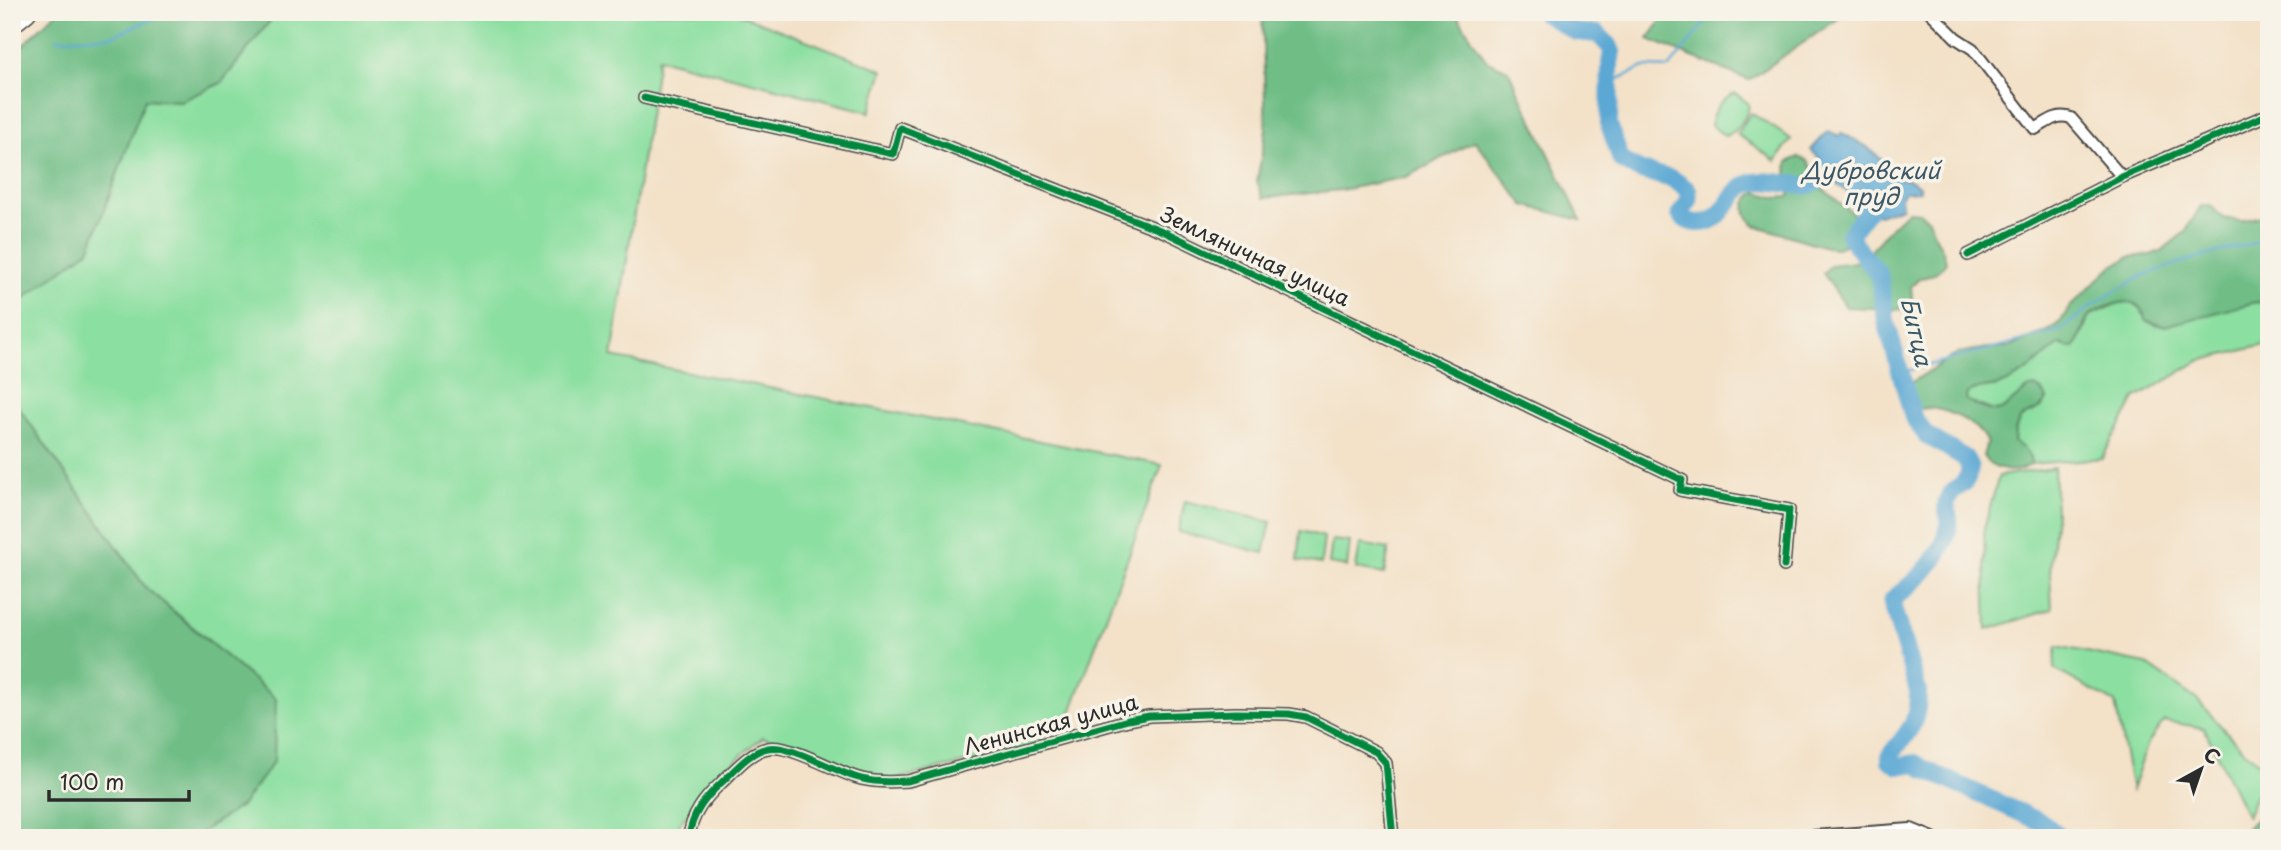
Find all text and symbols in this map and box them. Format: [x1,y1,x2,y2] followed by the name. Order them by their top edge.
[1800,152,1943,213] water label: Дубровский пруд
[1156,197,1357,314] street label: Земляничная улица
[1893,294,1942,370] water label: Битца
[960,684,1142,762] street label: Ленинская улица
[2166,734,2236,804] north arrow
[2198,740,2227,771] text: С
[49,759,189,803] scale bar
[60,765,124,797] text: 100 m

